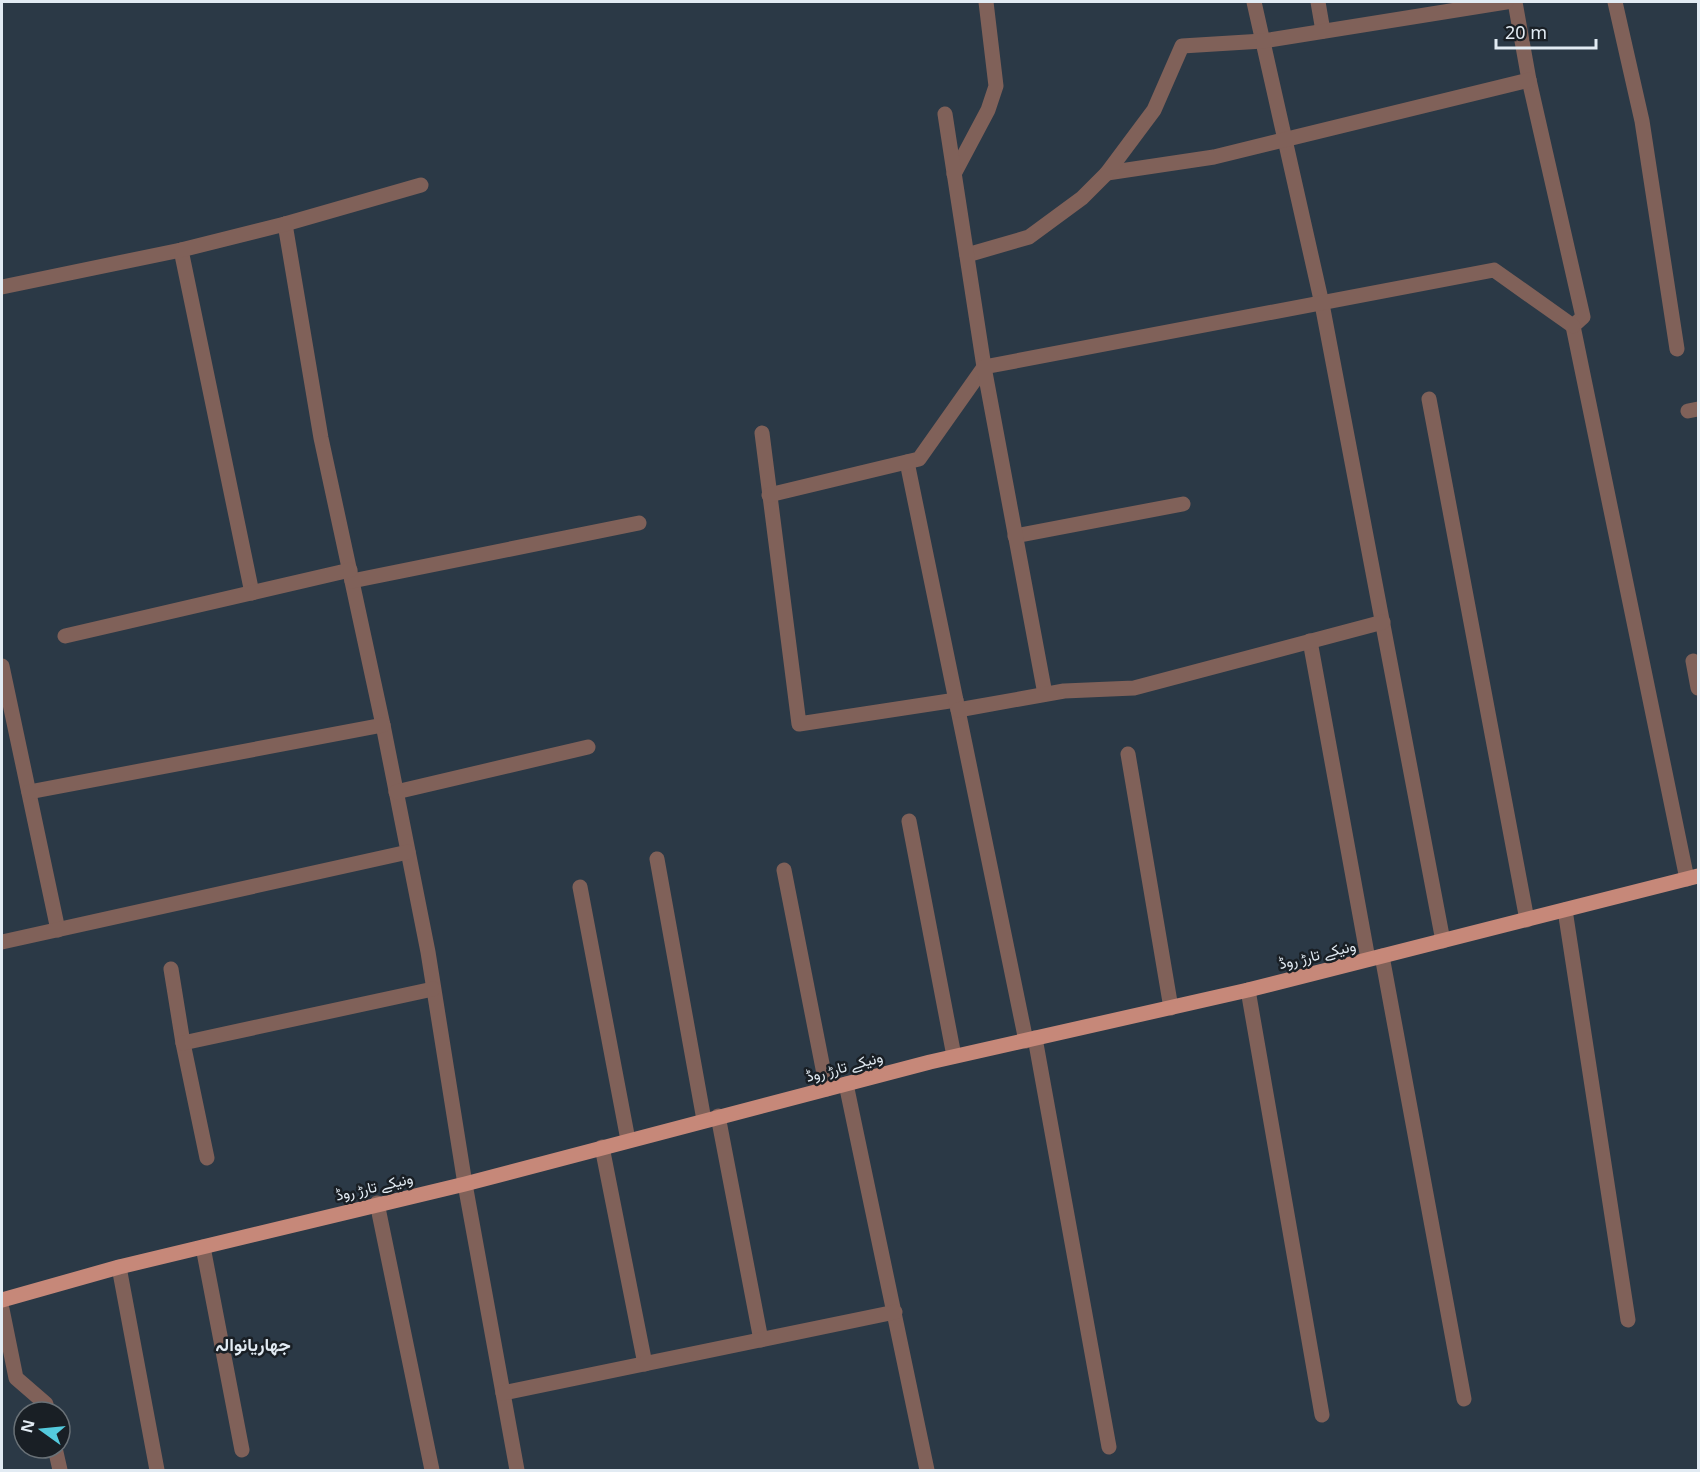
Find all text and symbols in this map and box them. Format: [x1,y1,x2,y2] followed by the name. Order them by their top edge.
[1496,12,1596,50] scale bar
[1505,20,1547,44] text: 20 m
[1276,935,1358,974] street label: ونیکے تارڑ روڈ
[803,1046,885,1087] street label: ونیکے تارڑ روڈ
[333,1167,415,1206] street label: ونیکے تارڑ روڈ
[215,1332,291,1356] district label: جھاریانوالہ
[12,1400,72,1460] north arrow
[15,1417,40,1435] text: N

